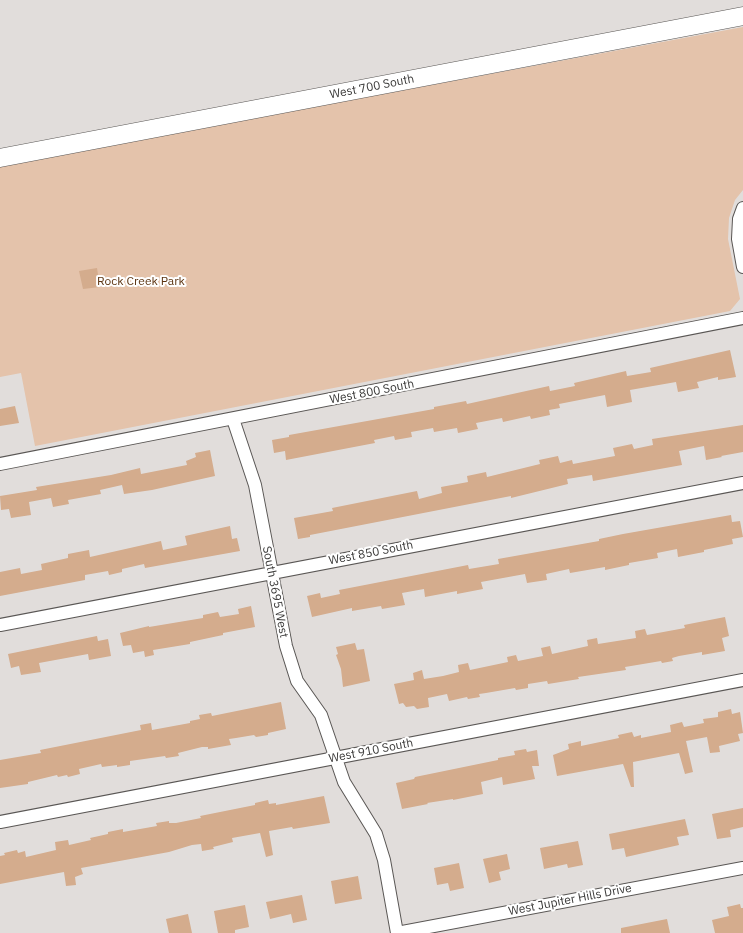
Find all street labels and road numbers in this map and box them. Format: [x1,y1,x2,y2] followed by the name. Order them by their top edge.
[328,72,416,102] street label: West 700 South
[328,377,416,407] street label: West 800 South
[327,538,415,568] street label: West 850 South
[259,545,291,639] street label: South 3695 West
[327,736,415,766] street label: West 910 South
[507,881,633,919] street label: West Jupiter Hills Drive

